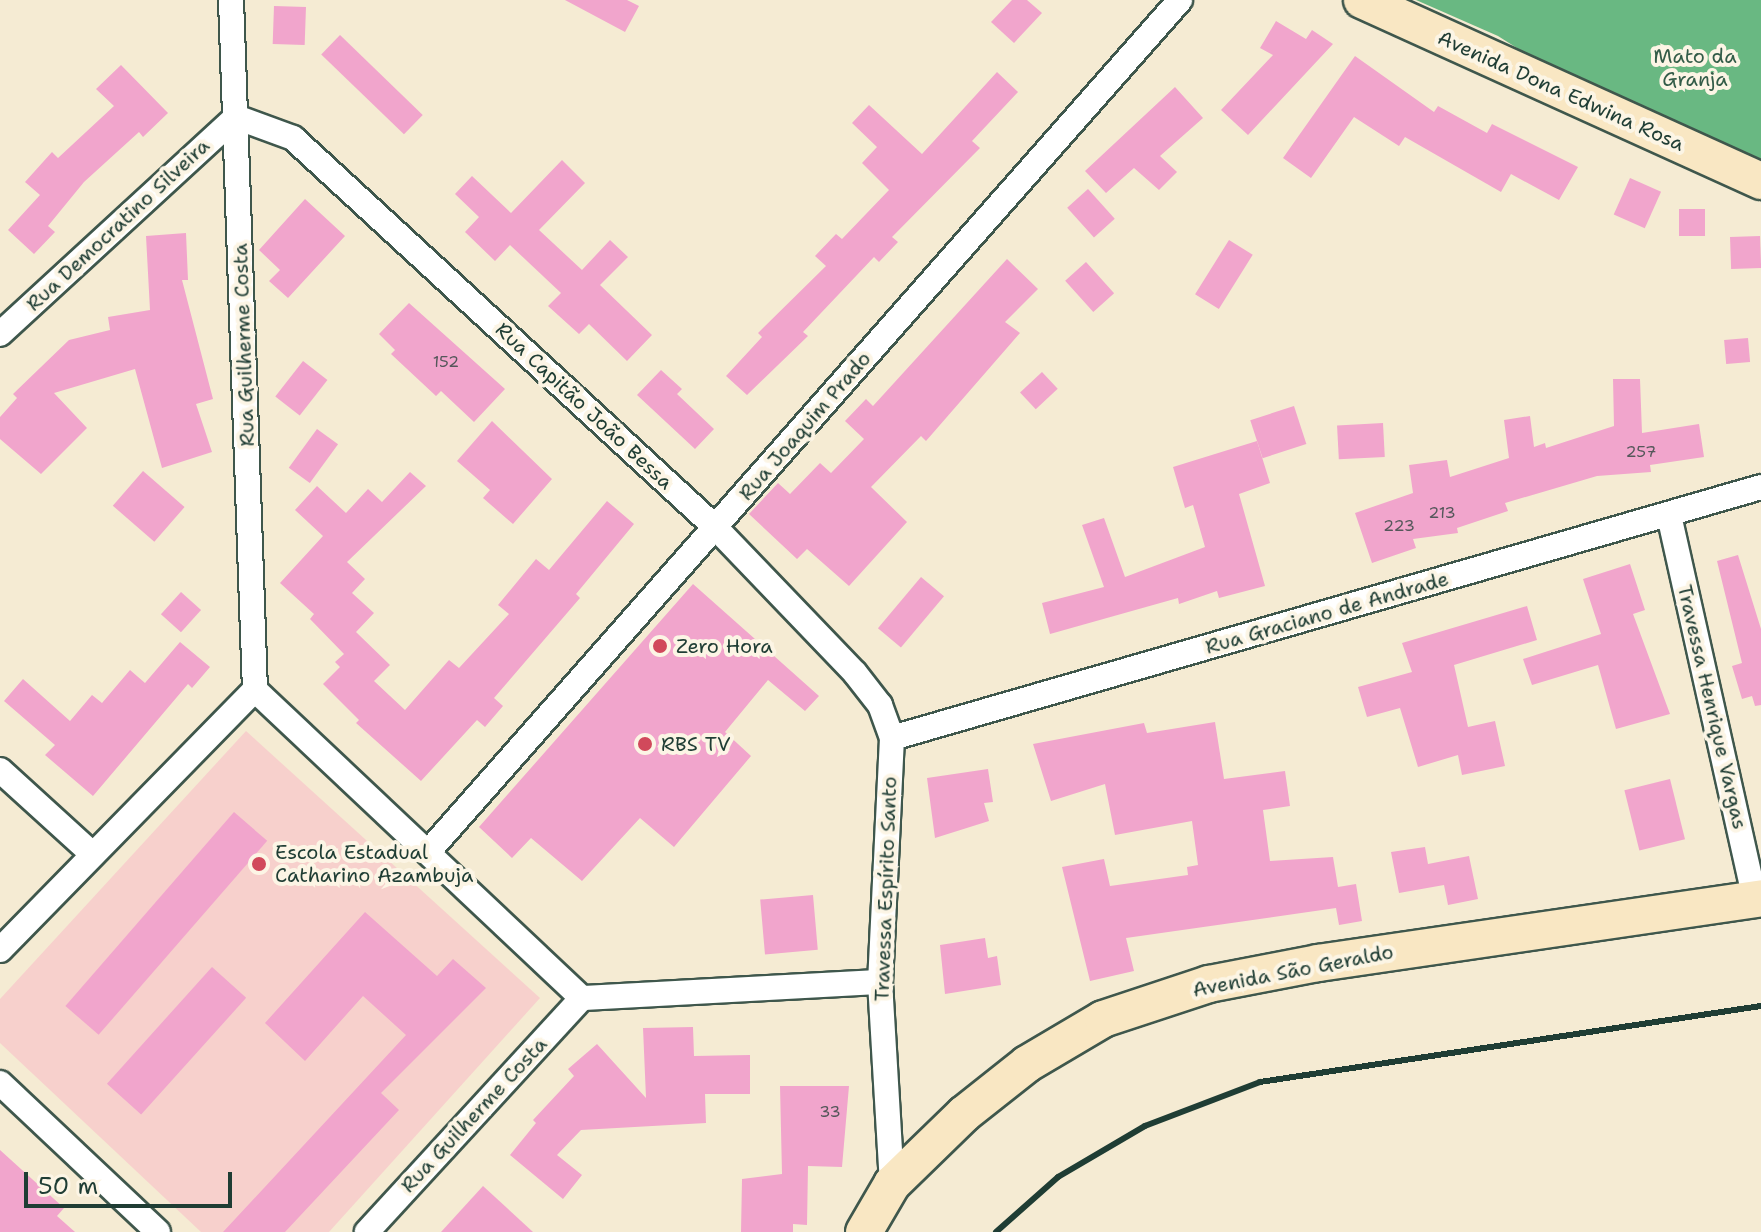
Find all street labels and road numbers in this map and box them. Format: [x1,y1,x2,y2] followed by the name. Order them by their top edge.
[1434,26,1688,156] street label: Avenida Dona Edwina Rosa
[22,134,214,316] street label: Rua Democratino Silveira
[228,243,260,447] street label: Rua Guilherme Costa
[490,318,678,494] street label: Rua Capitão João Bessa
[734,347,876,505] street label: Rua Joaquim Prado
[1203,567,1451,659] street label: Rua Graciano de Andrade
[1672,582,1752,832] street label: Travessa Henrique Vargas
[870,776,902,1002] street label: Travessa Espírito Santo
[1190,940,1396,1002] street label: Avenida São Geraldo
[396,1033,552,1197] street label: Rua Guilherme Costa

